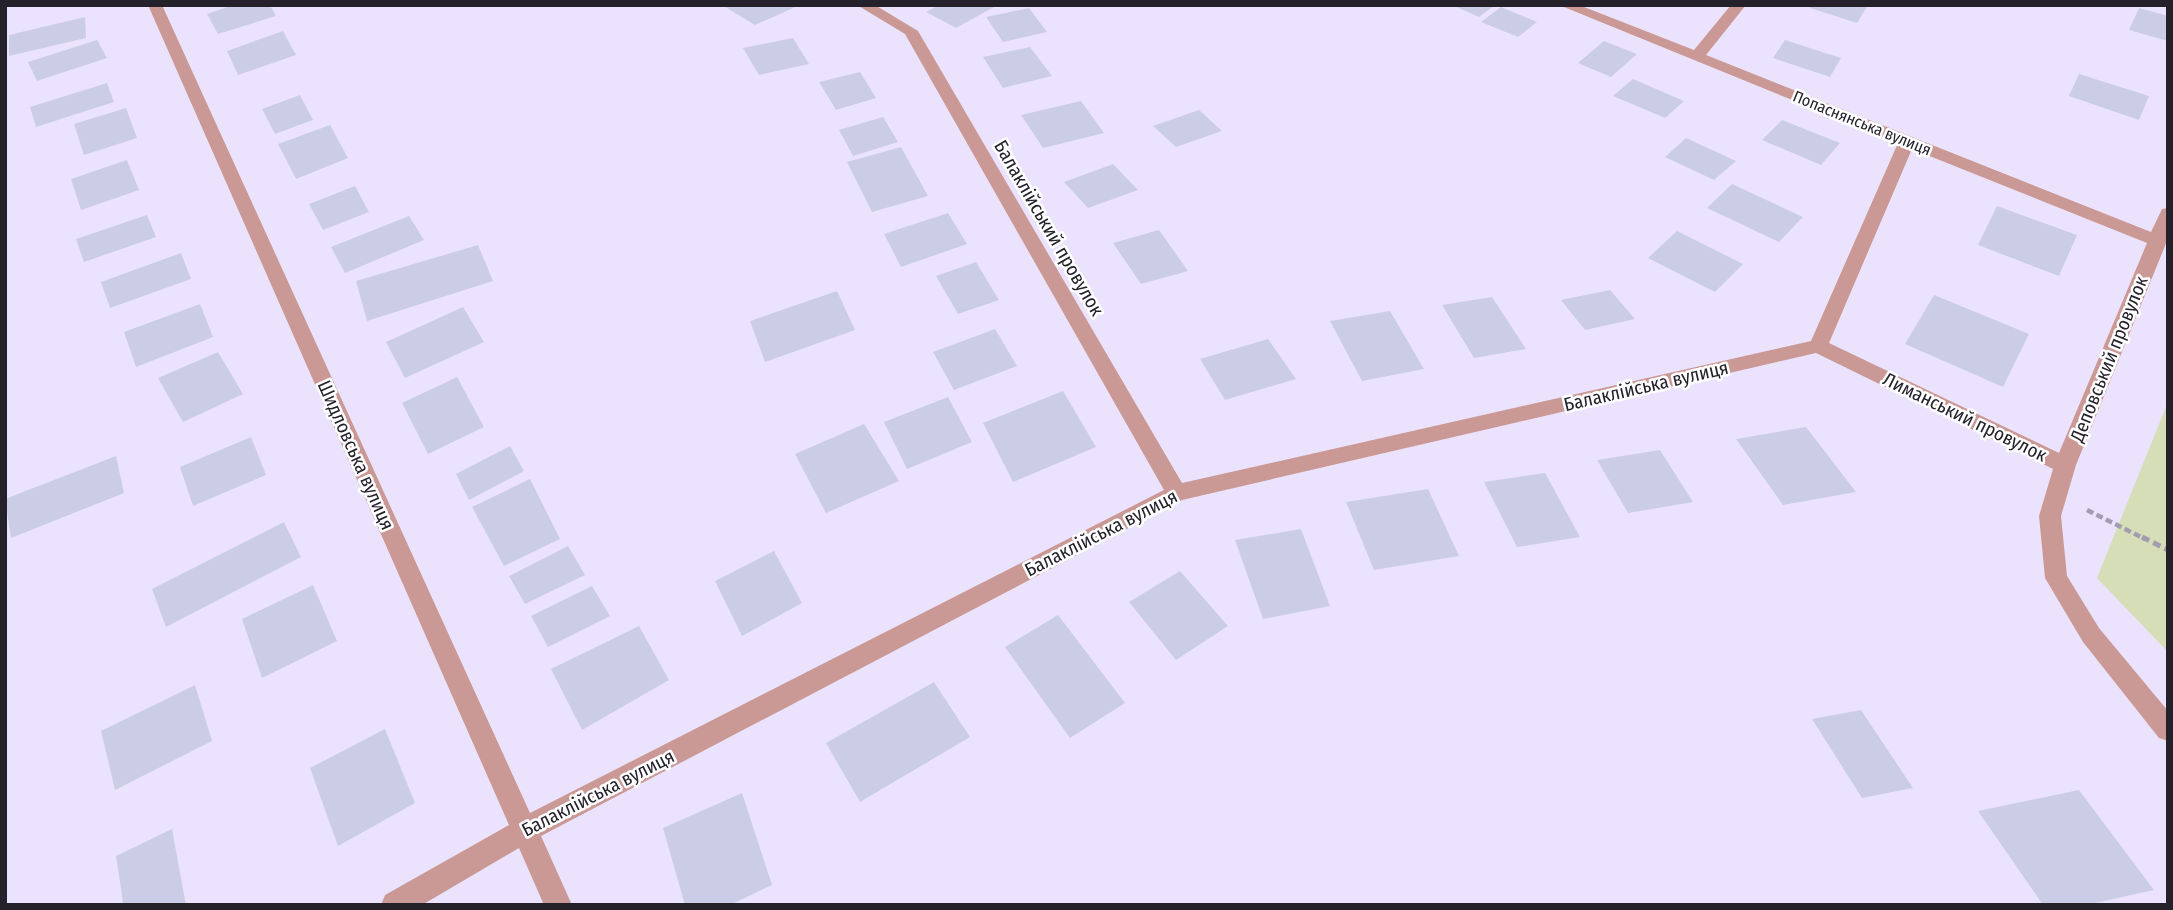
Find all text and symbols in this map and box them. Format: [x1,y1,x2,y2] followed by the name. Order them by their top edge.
[1790,87,1934,159] street label: Попаснянська вулиця
[989,136,1109,320] street label: Балаклійський провулок
[2065,273,2153,446] street label: Деповський провулок
[1561,356,1731,416] street label: Балаклійська вулиця
[1879,367,2051,467] street label: Лиманський провулок
[313,377,399,533] street label: Шидловська вулиця
[1021,485,1181,581] street label: Балаклійська вулиця
[518,745,678,841] street label: Балаклійська вулиця

